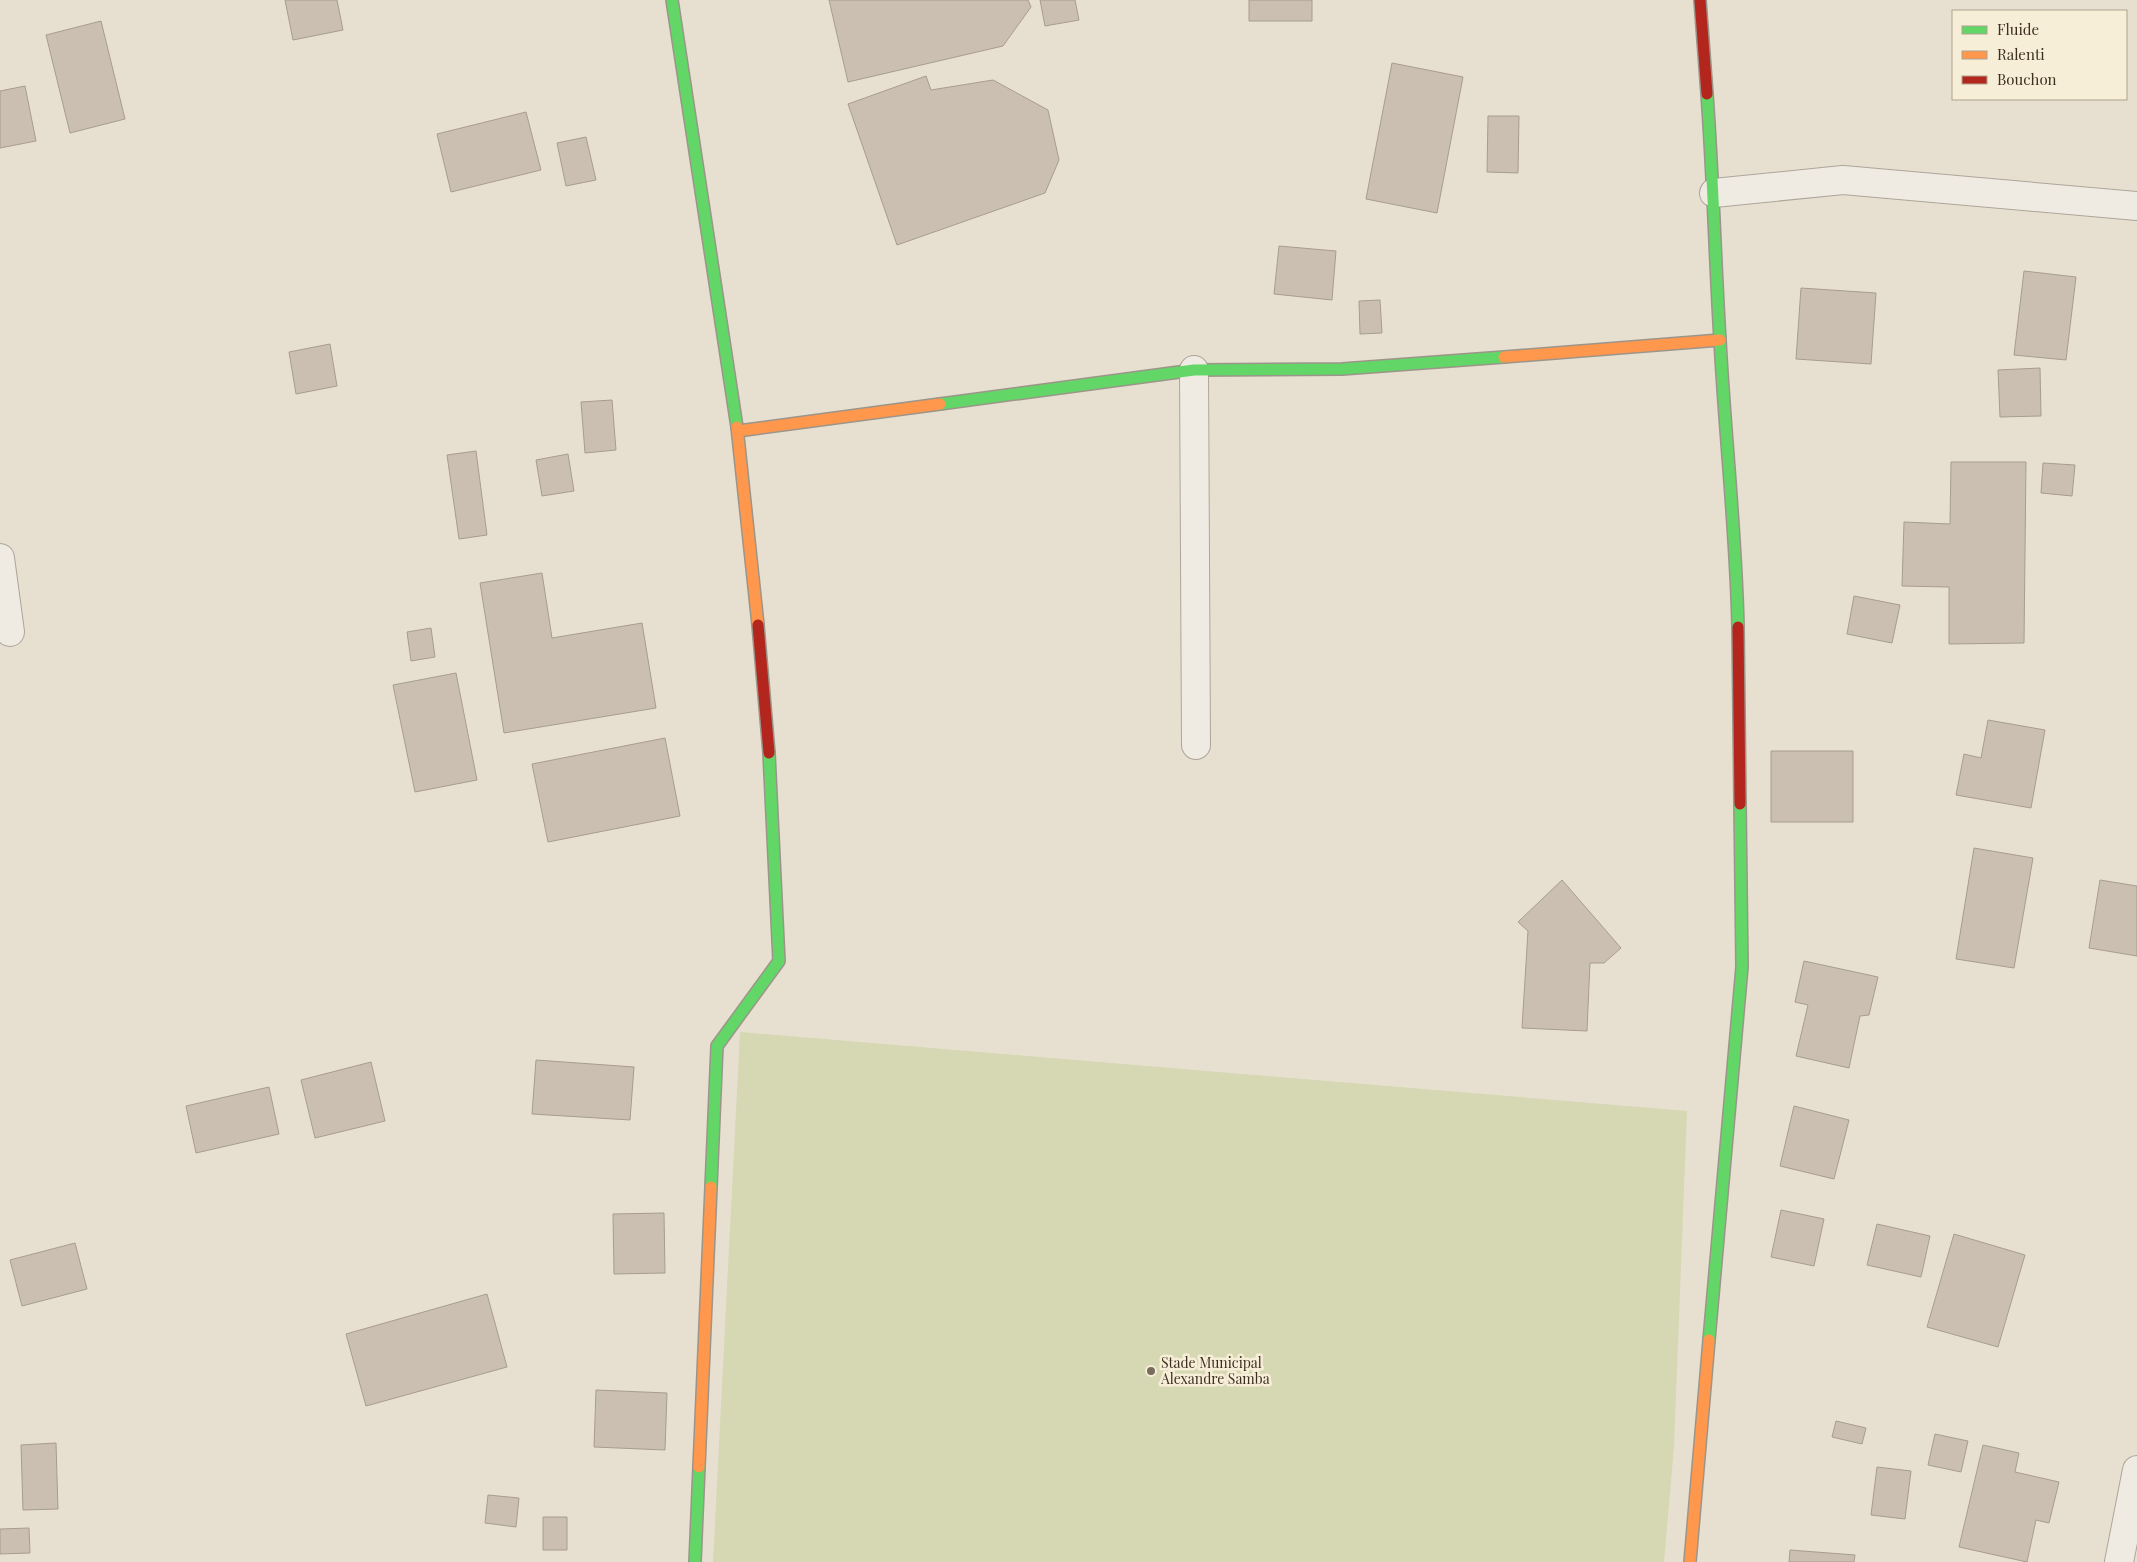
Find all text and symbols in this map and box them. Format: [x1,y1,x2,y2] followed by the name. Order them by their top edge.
[1952,10,2127,100] legend
[1997,19,2039,39] text: Fluide
[1997,44,2045,64] text: Ralenti
[1997,69,2057,89] text: Bouchon
[1160,1353,1270,1388] place label: Stade Municipal Alexandre Samba
[1145,1365,1157,1377] marker: Stade Municipal Alexandre Samba

